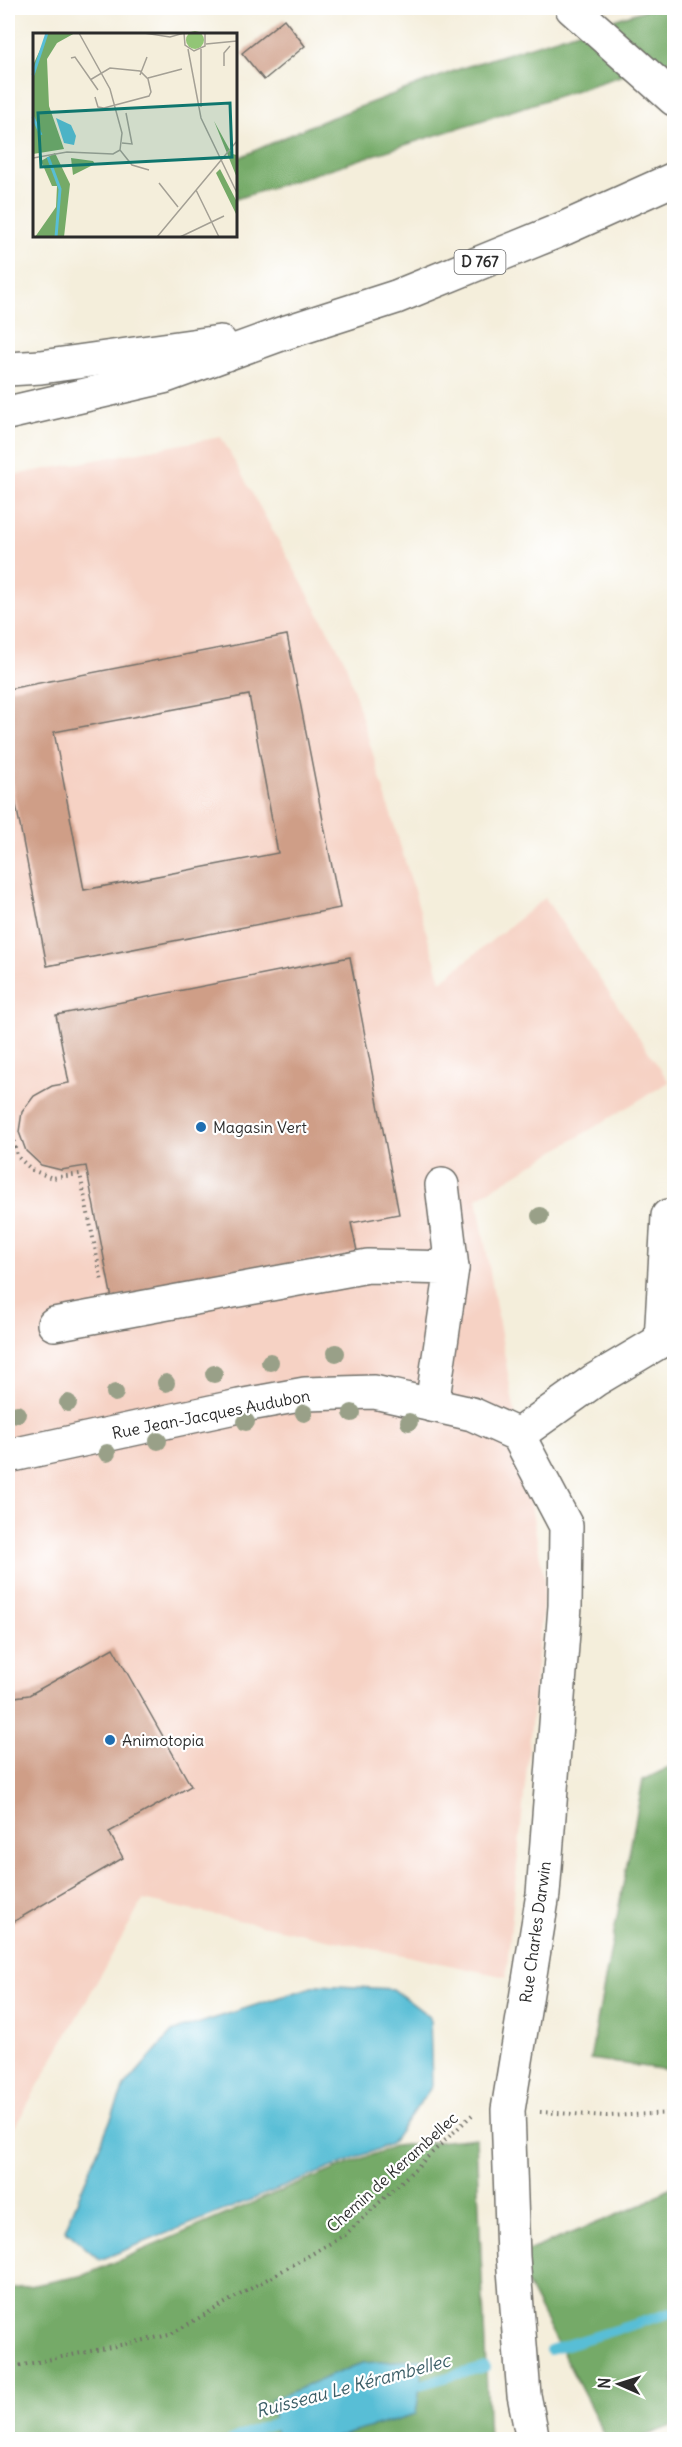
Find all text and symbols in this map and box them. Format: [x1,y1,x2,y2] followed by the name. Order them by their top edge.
[33,33,237,237] inset map
[454,250,506,274] road number: D 767
[213,1117,307,1137] place label: Magasin Vert
[194,1120,208,1134] marker: Magasin Vert
[110,1385,312,1443] street label: Rue Jean-Jacques Audubon
[122,1730,204,1750] place label: Animotopia
[103,1733,117,1747] marker: Animotopia
[515,1860,555,2004] street label: Rue Charles Darwin
[322,2108,462,2236] street label: Chemin de Kerambellec
[253,2348,454,2423] water label: Ruisseau Le Kérambellec
[589,2354,649,2414] north arrow
[594,2377,614,2389] text: N

